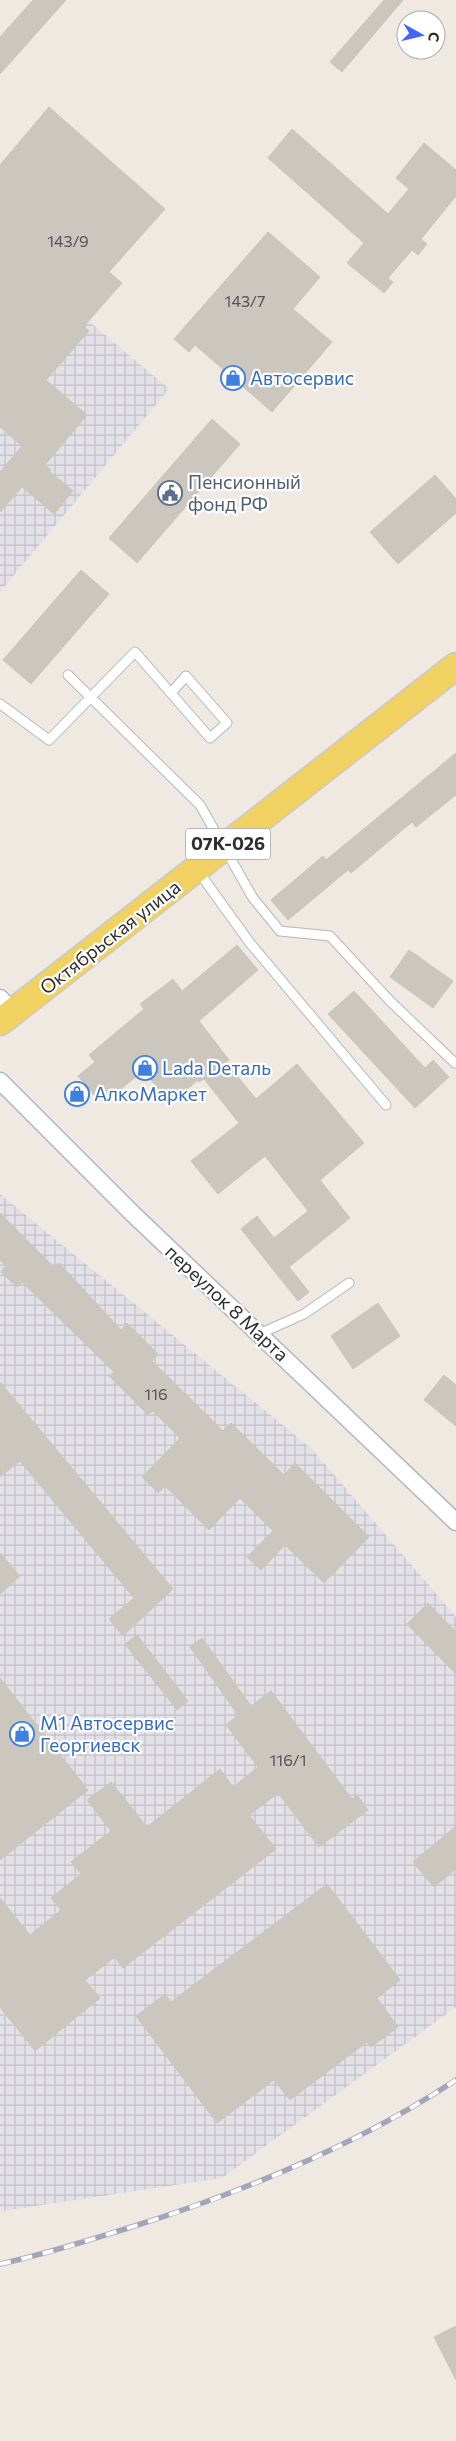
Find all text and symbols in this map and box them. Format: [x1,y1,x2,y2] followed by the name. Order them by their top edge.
[396,10,446,60] north arrow
[425,31,443,43] text: С
[47,231,89,250] house number: 143/9
[225,291,265,310] house number: 143/7
[220,365,246,391] shop icon: Автосервис
[250,366,354,389] place label: Автосервис
[188,470,301,515] place label: Пенсионный фонд РФ
[157,480,183,506] public building icon: Пенсионный фонд РФ
[186,829,270,860] road number: 07К-026
[35,875,185,999] street label: Октябрьская улица
[132,1055,158,1081] shop icon: Lada Dеталь
[162,1056,271,1079] place label: Lada Dеталь
[64,1081,90,1107] shop icon: АлкоМаркет
[94,1082,207,1105] place label: АлкоМаркет
[161,1240,294,1366] street label: переулок 8 Марта
[144,1384,168,1403] house number: 116
[40,1711,174,1756] place label: М1 Автосервис Георгиевск
[9,1721,35,1747] shop icon: М1 Автосервис Георгиевск
[269,1750,307,1769] house number: 116/1

